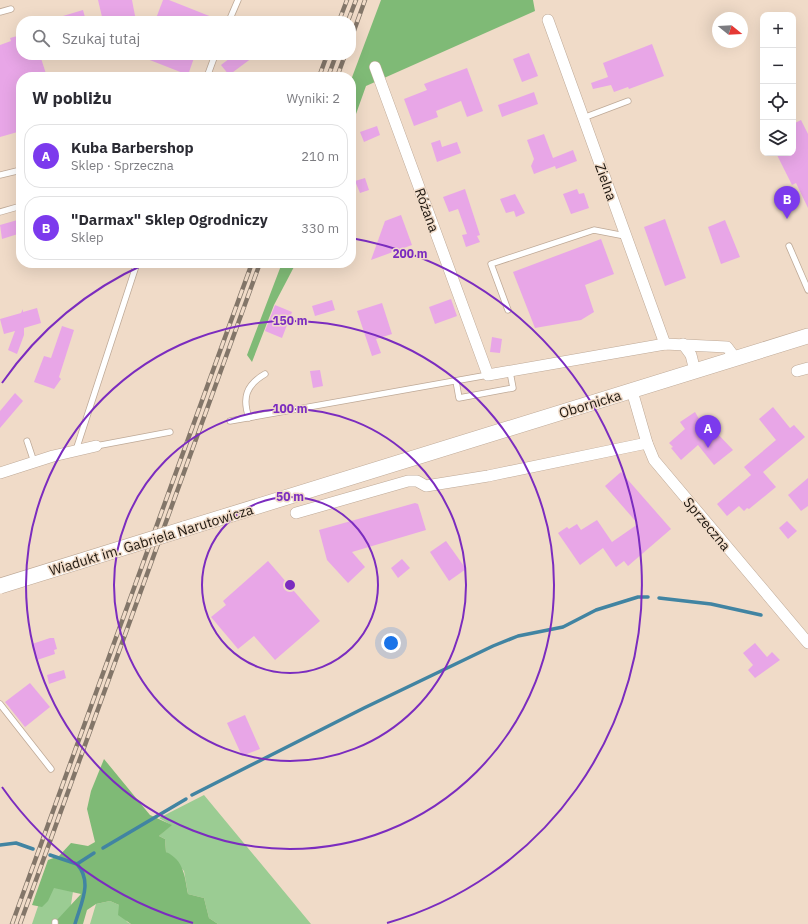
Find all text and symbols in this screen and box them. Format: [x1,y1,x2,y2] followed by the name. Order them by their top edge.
[712,12,748,48] north arrow
[760,12,796,156] map controls
[760,12,796,48] button: +
[16,16,356,60] search box
[30,27,52,49] icon: search
[62,29,140,48] text: Szukaj tutaj
[760,48,796,84] button: −
[760,84,796,120] button: locate
[32,87,112,109] text: W pobliżu
[287,90,340,107] text: Wyniki: 2
[760,120,796,156] button: layers
[71,138,194,157] text: Kuba Barbershop
[42,148,50,165] text: A
[301,148,339,165] text: 210 m
[71,157,174,174] text: Sklep · Sprzeczna
[591,161,621,204] street label: Zielna
[411,185,443,235] street label: Różana
[774,186,800,219] pin: B
[71,210,268,229] text: "Darmax" Sklep Ogrodniczy
[42,220,50,237] text: B
[301,220,339,237] text: 330 m
[71,229,104,246] text: Sklep
[392,246,428,261] text: 200 m
[272,313,308,328] text: 150 m
[557,386,624,422] street label: Obornicka
[272,401,308,416] text: 100 m
[695,415,721,448] pin: A
[276,489,304,504] text: 50 m
[679,494,735,555] street label: Sprzeczna
[47,500,256,580] street label: Wiadukt im. Gabriela Narutowicza
[283,578,297,592] centre of rings
[381,633,401,653] your location

